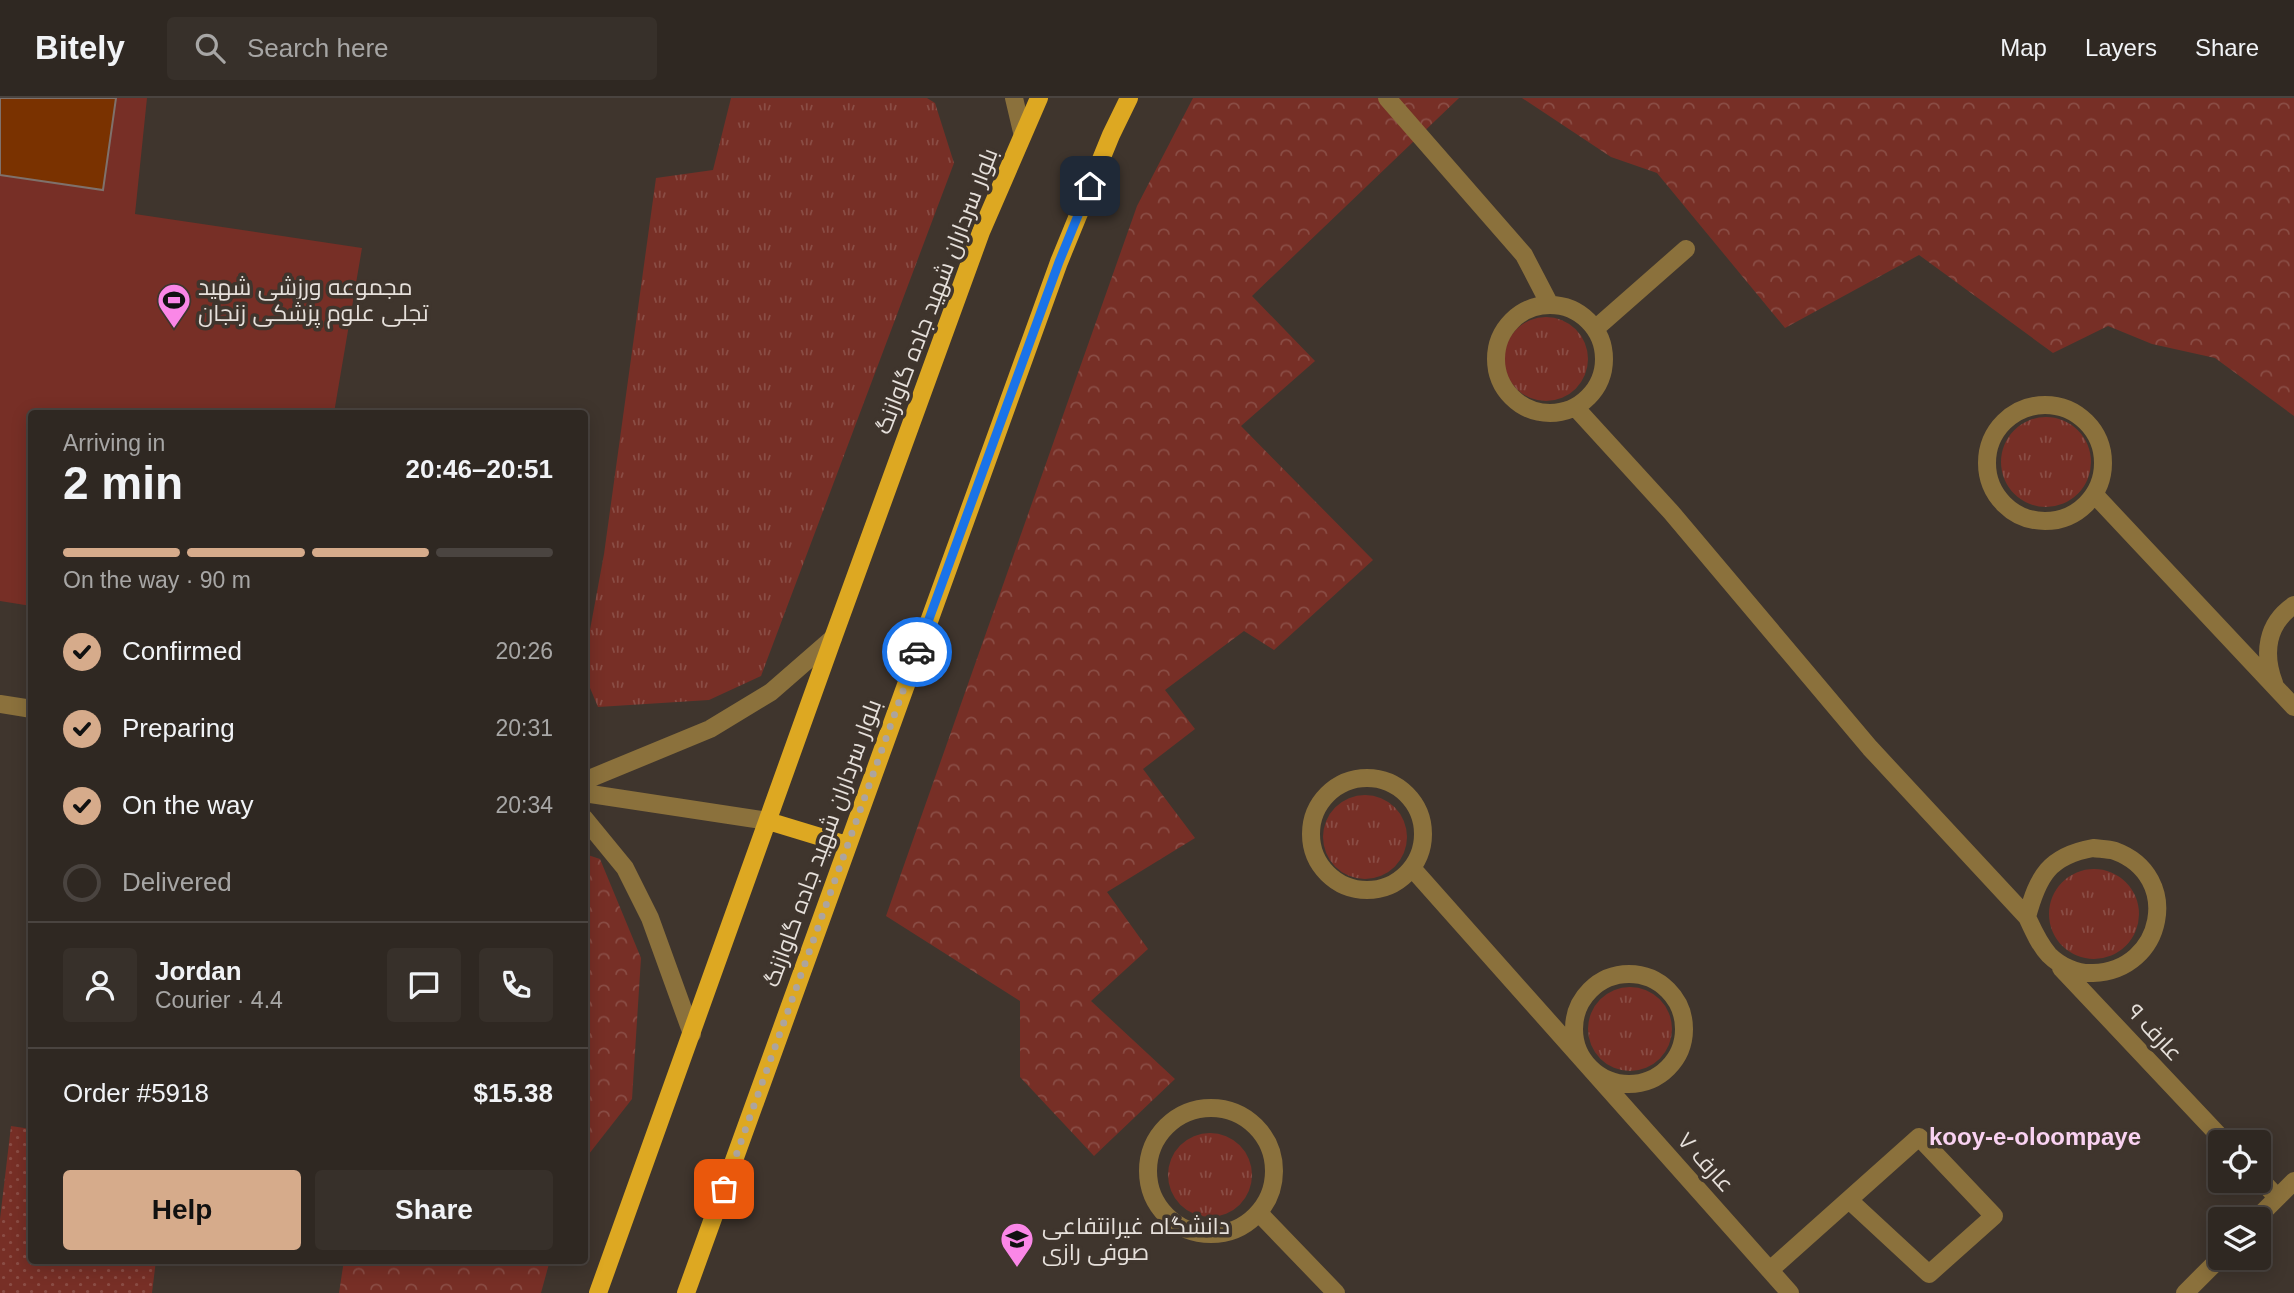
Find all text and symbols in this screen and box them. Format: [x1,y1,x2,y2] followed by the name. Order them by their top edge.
[167,17,657,80] search box
[35,29,125,66] text: Bitely
[191,29,229,67] icon: search
[247,33,389,63] text: Search here
[2000,34,2047,61] text: Map
[2085,34,2157,61] text: Layers
[2195,34,2259,61] text: Share
[869,144,1004,438] street label: بلوار سرداران شهید جاده گاوازنگ
[1060,156,1120,216] pin
[1071,167,1109,205] icon: home
[198,274,429,329] place label: مجموعه ورزشی شهید تجلی علوم پزشکی زنجان
[155,281,193,330] sports icon: مجموعه ورزشی شهید تجلی علوم پزشکی زنجان
[63,430,165,456] text: Arriving in
[406,454,553,484] text: 20:46–20:51
[63,457,183,509] text: 2 min
[63,567,251,593] text: On the way · 90 m
[882,617,952,687] courier
[63,633,101,671] icon: check
[898,633,936,671] icon: car
[122,636,242,666] text: Confirmed
[495,638,553,664] text: 20:26
[758,696,887,991] street label: بلوار سرداران شهید جاده گاوازنگ
[63,710,101,748] icon: check
[122,713,235,743] text: Preparing
[495,715,553,741] text: 20:31
[63,787,101,825] icon: check
[122,790,254,820] text: On the way
[495,792,553,818] text: 20:34
[122,867,232,897] text: Delivered
[63,948,137,1022] button: person
[387,948,461,1022] button: chat
[479,948,553,1022] button: phone
[155,956,242,986] text: Jordan
[155,987,283,1013] text: Courier · 4.4
[2122,998,2188,1066] street label: عارف ۹
[63,1078,209,1108] text: Order #5918
[473,1078,553,1108] text: $15.38
[1929,1123,2141,1150] district label: kooy-e-oloompaye
[1673,1127,1739,1197] street label: عارف ۷
[2208,1130,2271,1270] map controls
[2208,1130,2271,1193] button: locate
[694,1159,754,1219] pin
[63,1170,301,1250] button: Help
[315,1170,553,1250] button: Share
[705,1170,743,1208] icon: bag
[2208,1207,2271,1270] button: layers
[1042,1213,1230,1266] place label: دانشگاه غیرانتفاعی صوفی رازی
[998,1220,1036,1269] school or university icon: دانشگاه غیرانتفاعی صوفی رازی

